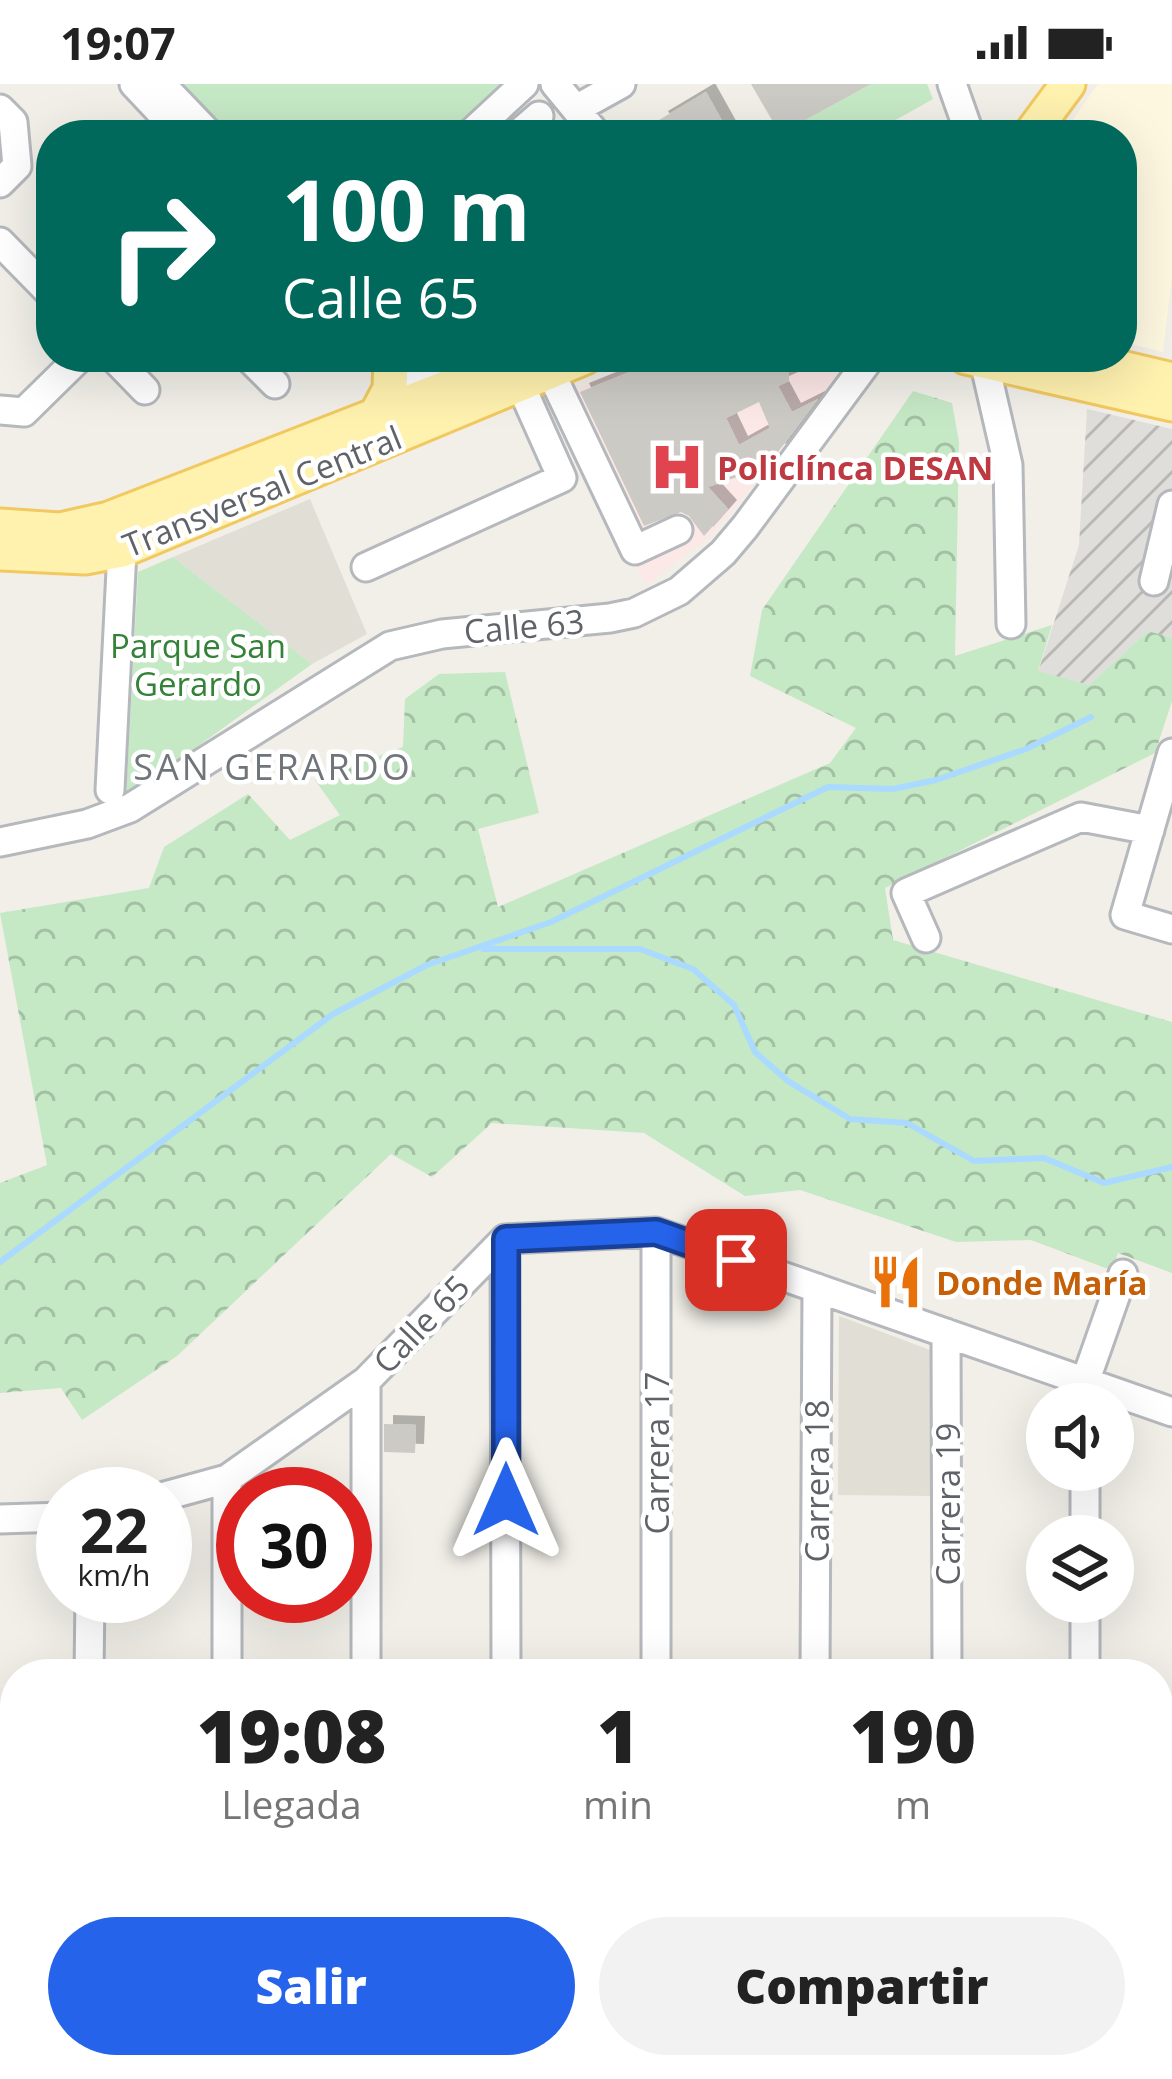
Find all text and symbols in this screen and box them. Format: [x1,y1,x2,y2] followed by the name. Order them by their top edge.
[60,12,176,73] text: 19:07
[282,151,530,266] text: 100 m
[84,168,240,324] icon: right
[282,260,479,334] text: Calle 65
[116,415,408,567] street label: Transversal Central
[648,438,706,496] hospital icon: Policlínca DESAN
[717,445,993,490] place label: Policlínca DESAN
[462,598,586,654] street label: Calle 63
[110,623,286,706] park label: Parque San Gerardo
[133,742,413,791] district label: SAN GERARDO
[685,1209,787,1311] pin
[703,1227,769,1293] icon: arrive
[867,1253,925,1311] restaurant icon: Donde María
[936,1260,1148,1305] place label: Donde María
[363,1265,479,1383] street label: Calle 65
[634,1372,679,1534] street label: Carrera 17
[1026,1383,1134,1623] map controls
[1026,1383,1134,1491] button: sound
[794,1400,839,1562] street label: Carrera 18
[925,1423,970,1585] street label: Carrera 19
[443,1437,569,1563] position arrow
[216,1467,372,1623] speed limit sign: 30
[80,1489,148,1571] text: 22
[1026,1515,1134,1623] button: layers
[78,1554,150,1595] text: km/h
[197,1686,386,1784] text: 19:08
[597,1686,639,1784] text: 1
[850,1686,976,1784] text: 190
[221,1777,362,1830] text: Llegada
[583,1777,653,1830] text: min
[895,1777,931,1830] text: m
[48,1917,575,2055] button: Salir
[599,1917,1125,2055] button: Compartir

